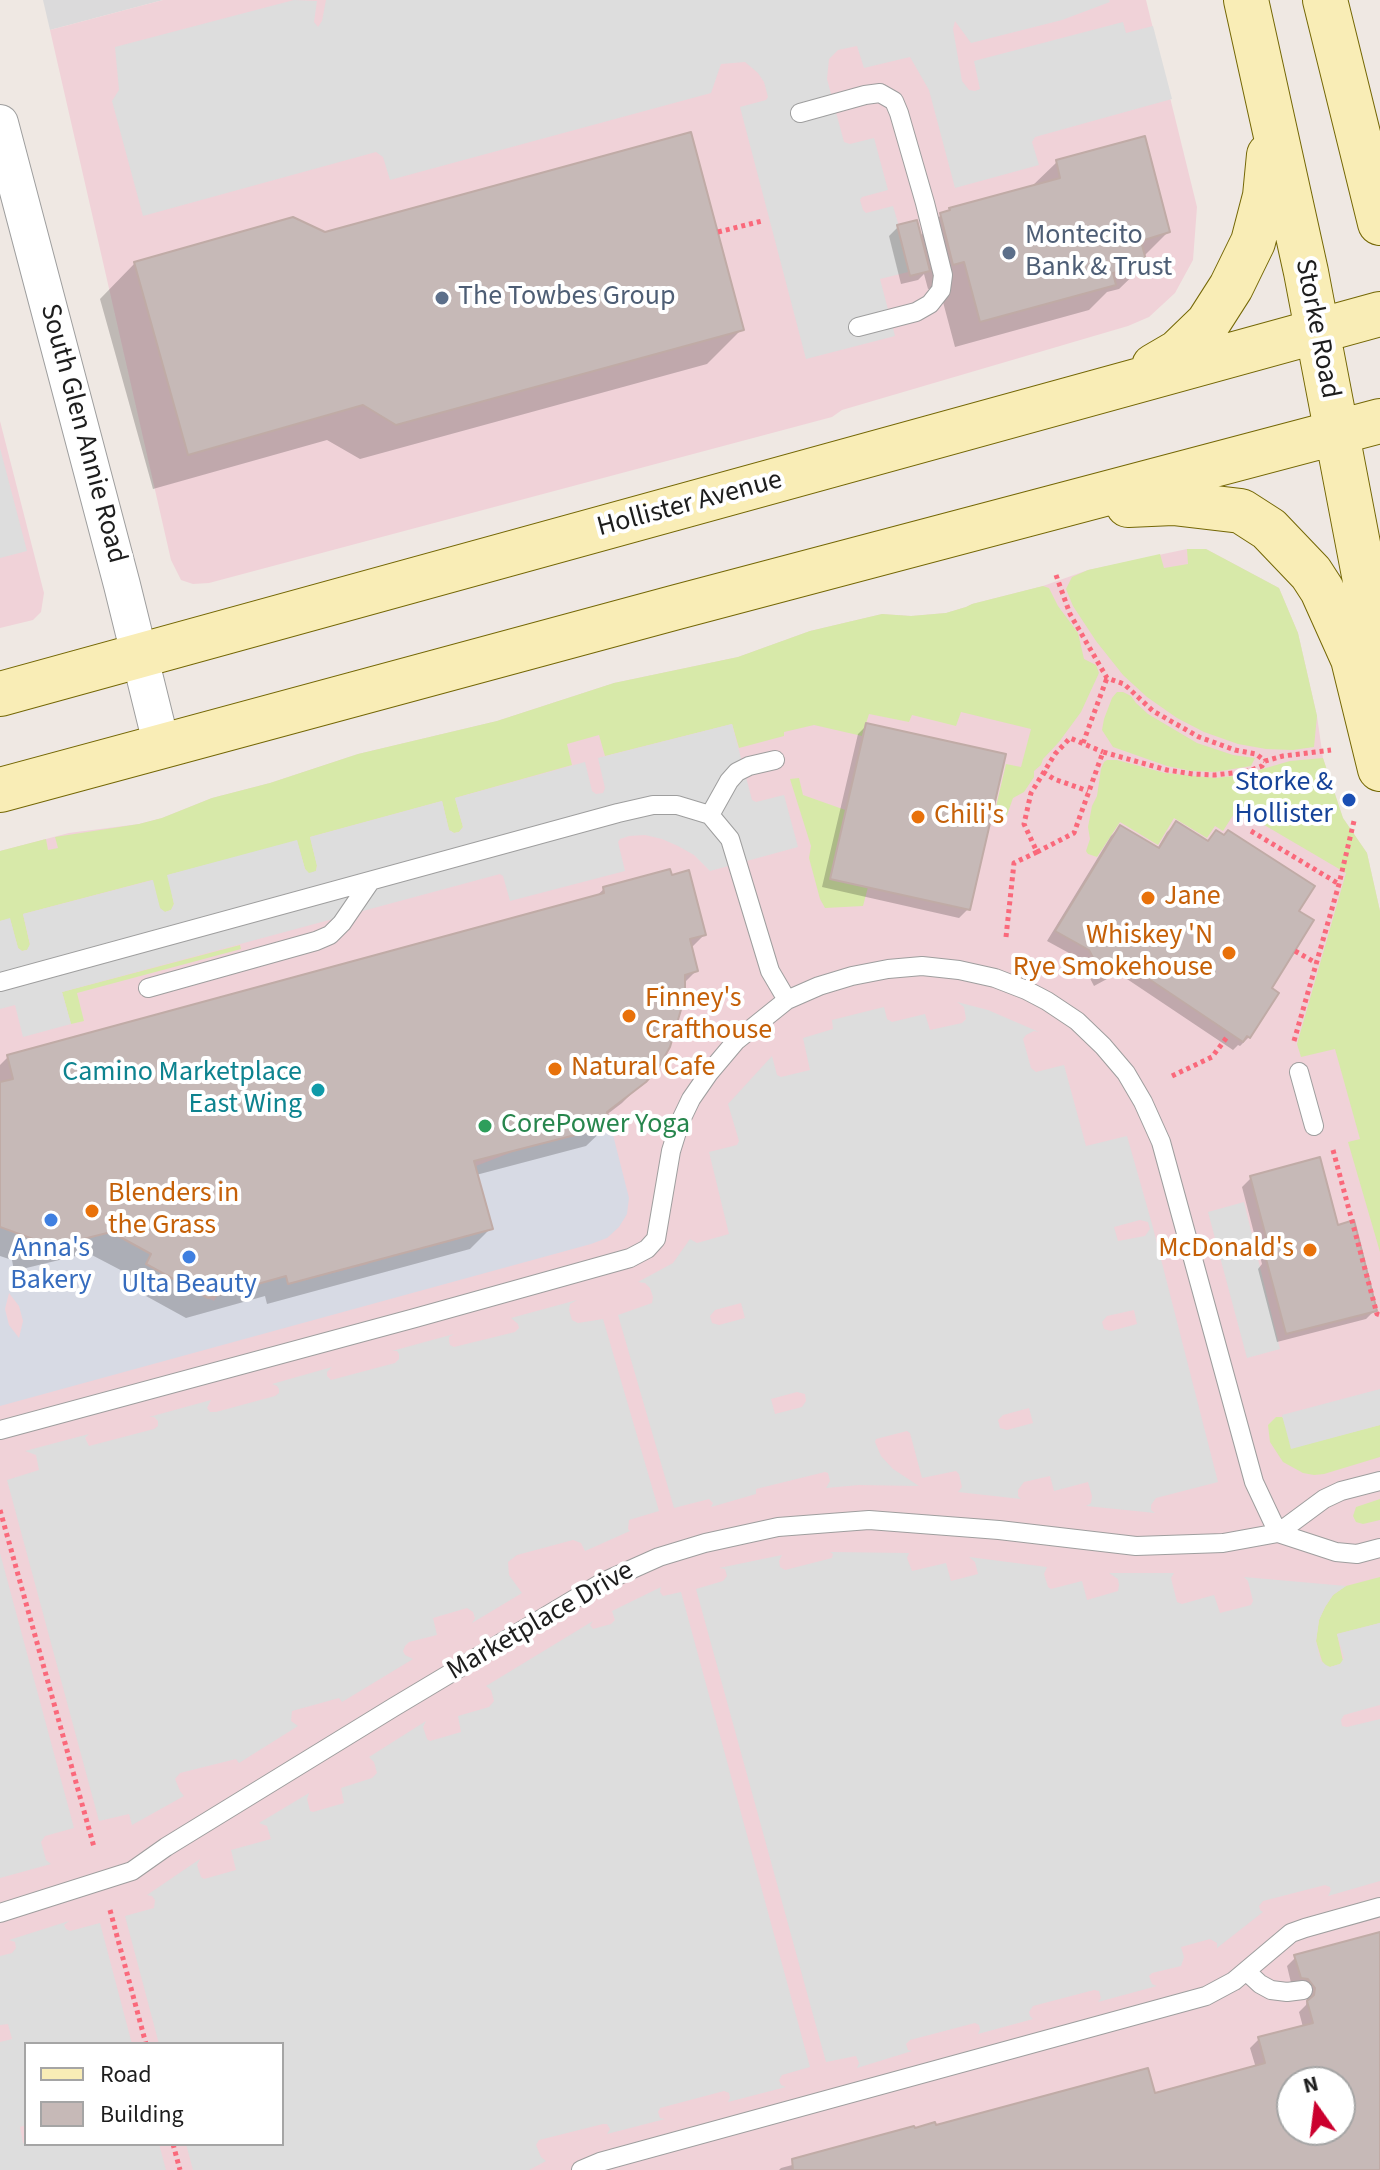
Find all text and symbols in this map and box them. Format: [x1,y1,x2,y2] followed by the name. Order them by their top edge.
[1025,220,1172,286] place label: Montecito Bank & Trust
[1000,244,1018,262] marker: Montecito Bank & Trust
[1286,256,1346,402] street label: Storke Road
[458,281,675,315] place label: The Towbes Group
[433,289,451,307] marker: The Towbes Group
[31,301,133,567] street label: South Glen Annie Road
[594,464,786,546] street label: Hollister Avenue
[1235,767,1333,833] place label: Storke & Hollister
[1340,791,1358,809] marker: Storke & Hollister
[934,800,1004,834] place label: Chili's
[909,808,927,826] marker: Chili's
[1164,881,1221,915] place label: Jane
[1139,889,1157,907] marker: Jane
[1013,920,1213,986] place label: Whiskey 'N Rye Smokehouse
[1220,944,1238,962] marker: Whiskey 'N Rye Smokehouse
[645,983,772,1049] place label: Finney's Crafthouse
[620,1007,638,1025] marker: Finney's Crafthouse
[571,1052,715,1086] place label: Natural Cafe
[62,1057,302,1123] place label: Camino Marketplace East Wing
[546,1060,564,1078] marker: Natural Cafe
[309,1081,327,1099] marker: Camino Marketplace East Wing
[501,1109,690,1143] place label: CorePower Yoga
[476,1117,494,1135] marker: CorePower Yoga
[108,1178,239,1244] place label: Blenders in the Grass
[83,1202,101,1220] marker: Blenders in the Grass
[42,1211,60,1229] marker: Anna's Bakery
[10,1233,92,1299] place label: Anna's Bakery
[1158,1233,1294,1267] place label: McDonald's
[1301,1241,1319,1259] marker: McDonald's
[180,1248,198,1266] marker: Ulta Beauty
[121,1269,257,1303] place label: Ulta Beauty
[442,1555,640,1689] street label: Marketplace Drive
[24,2042,284,2146] legend
[100,2057,152,2092] text: Road
[1276,2066,1356,2146] north arrow
[1300,2067,1322,2102] text: N
[100,2097,184,2132] text: Building

